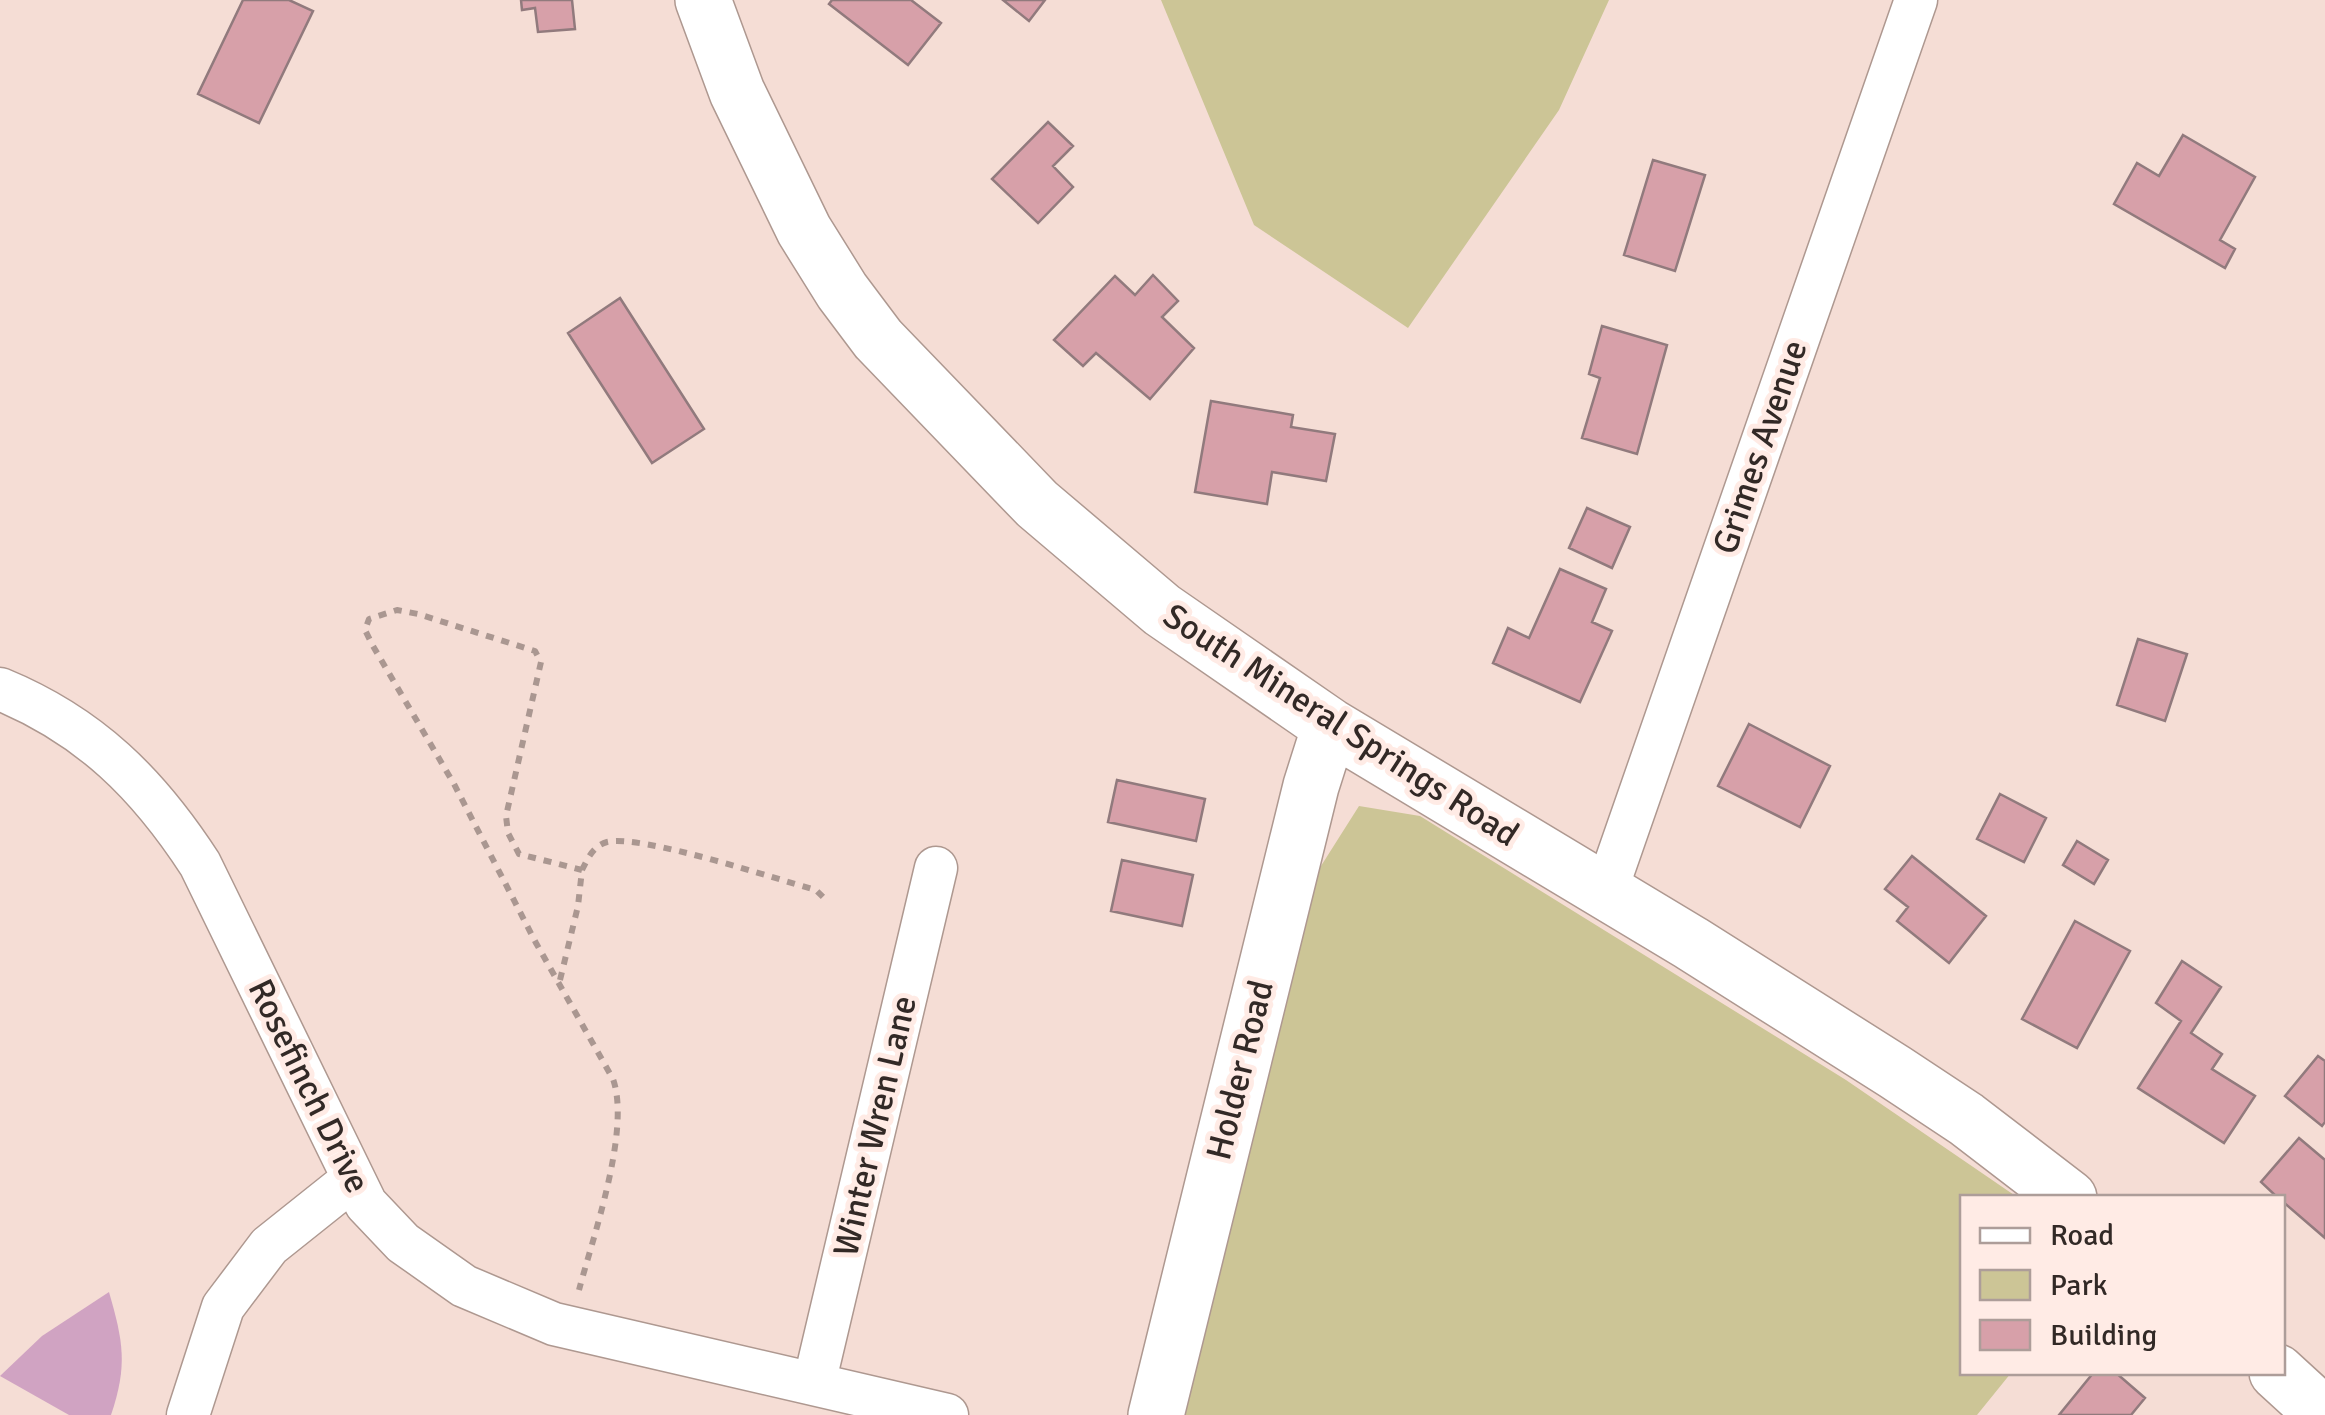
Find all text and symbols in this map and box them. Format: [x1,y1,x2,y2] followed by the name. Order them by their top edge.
[1703,334,1817,560] street label: Grimes Avenue
[1155,594,1527,856] street label: South Mineral Springs Road
[239,972,379,1200] street label: Rosefinch Drive
[1197,976,1283,1164] street label: Holder Road
[824,991,926,1261] street label: Winter Wren Lane
[1960,1195,2285,1375] legend
[2050,1217,2114,1254] text: Road
[2050,1267,2108,1304] text: Park
[2050,1317,2157,1354] text: Building

